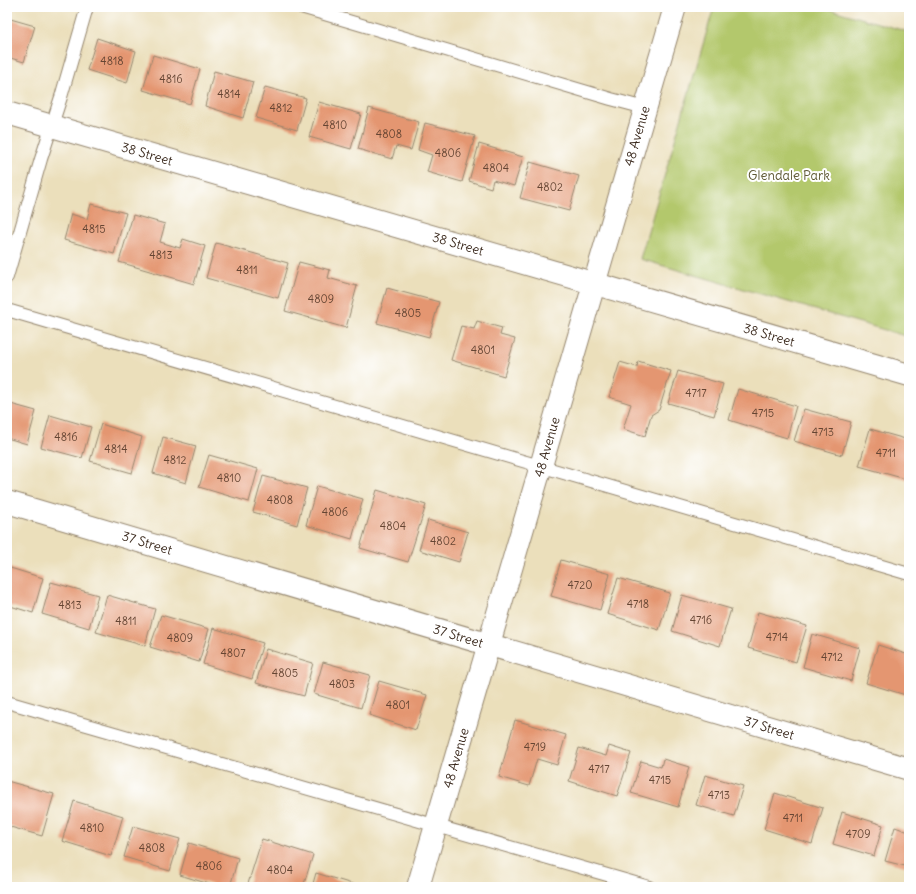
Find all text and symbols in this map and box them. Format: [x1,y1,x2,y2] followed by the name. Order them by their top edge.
[100,54,124,68] house number: 4818
[159,72,183,86] house number: 4816
[217,87,241,101] house number: 4814
[269,101,293,115] house number: 4812
[620,104,654,168] street label: 48 Avenue
[323,118,347,132] house number: 4810
[376,127,402,141] house number: 4808
[119,139,175,170] street label: 38 Street
[435,146,461,160] house number: 4806
[483,161,509,175] house number: 4804
[748,167,830,184] park label: Glendale Park
[537,180,563,194] house number: 4802
[82,222,106,236] house number: 4815
[430,229,486,260] street label: 38 Street
[149,248,173,262] house number: 4813
[236,263,258,277] house number: 4811
[308,292,334,306] house number: 4809
[395,306,421,320] house number: 4805
[741,320,797,351] street label: 38 Street
[471,343,495,357] house number: 4801
[685,386,707,400] house number: 4717
[752,406,774,420] house number: 4715
[530,415,564,479] street label: 48 Avenue
[812,425,834,439] house number: 4713
[54,430,78,444] house number: 4816
[104,442,128,456] house number: 4814
[876,446,896,460] house number: 4711
[163,453,187,467] house number: 4812
[217,471,241,485] house number: 4810
[267,493,293,507] house number: 4808
[322,505,348,519] house number: 4806
[380,519,406,533] house number: 4804
[120,527,175,559] street label: 37 Street
[430,534,456,548] house number: 4802
[568,578,592,592] house number: 4720
[627,597,649,611] house number: 4718
[58,598,82,612] house number: 4813
[690,613,712,627] house number: 4716
[115,614,137,628] house number: 4811
[431,620,486,652] street label: 37 Street
[766,630,788,644] house number: 4714
[167,631,193,645] house number: 4809
[220,646,246,660] house number: 4807
[821,650,843,664] house number: 4712
[272,666,298,680] house number: 4805
[329,677,355,691] house number: 4803
[386,698,410,712] house number: 4801
[742,712,797,744] street label: 37 Street
[439,726,473,790] street label: 48 Avenue
[524,740,546,754] house number: 4719
[588,762,610,776] house number: 4717
[649,773,671,787] house number: 4715
[708,788,730,802] house number: 4713
[783,811,803,825] house number: 4711
[80,821,104,835] house number: 4810
[845,827,871,841] house number: 4709
[139,841,165,855] house number: 4808
[196,859,222,873] house number: 4806
[267,863,293,877] house number: 4804

